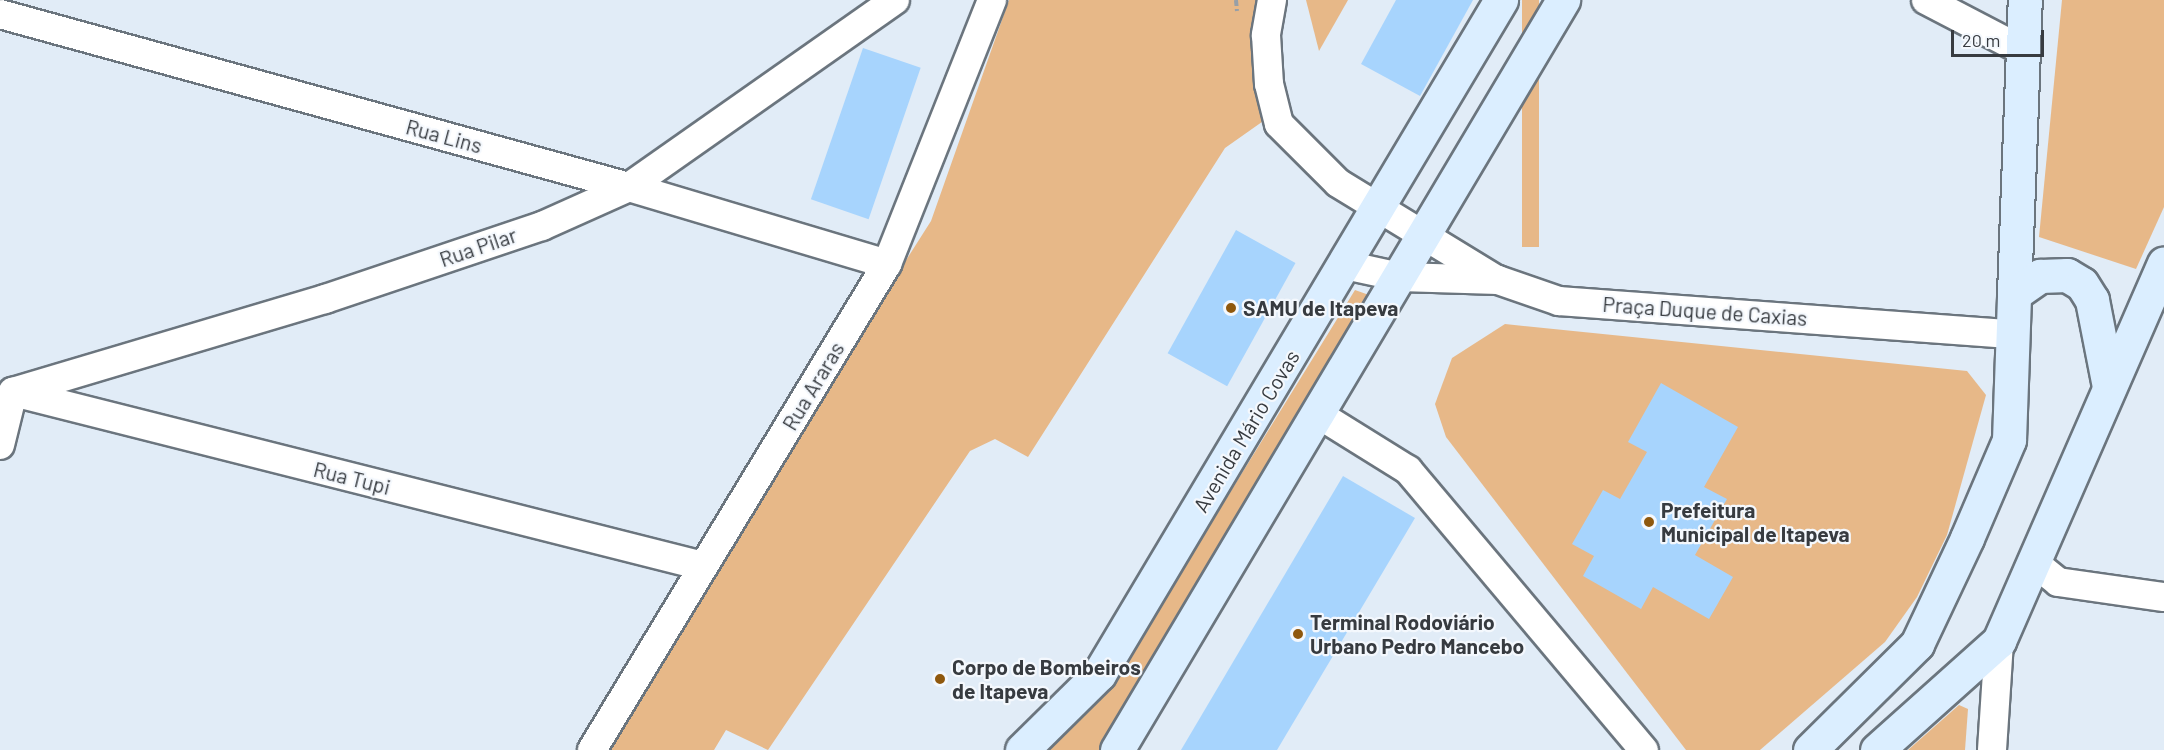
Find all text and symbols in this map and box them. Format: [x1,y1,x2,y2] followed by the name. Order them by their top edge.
[1954,18,2047,56] scale bar
[1962,29,2000,51] text: 20 m
[403,114,485,158] street label: Rua Lins
[436,222,520,272] street label: Rua Pilar
[1602,291,1808,331] street label: Praça Duque de Caxias
[1243,295,1398,321] place label: SAMU de Itapeva
[1224,301,1238,315] marker: SAMU de Itapeva
[777,337,849,435] street label: Rua Araras
[1188,345,1304,517] street label: Avenida Mário Covas
[311,456,393,500] street label: Rua Tupi
[1661,497,1850,547] place label: Prefeitura Municipal de Itapeva
[1642,515,1656,529] marker: Prefeitura Municipal de Itapeva
[1310,609,1524,659] place label: Terminal Rodoviário Urbano Pedro Mancebo
[1291,627,1305,641] marker: Terminal Rodoviário Urbano Pedro Mancebo
[952,654,1141,704] place label: Corpo de Bombeiros de Itapeva
[933,672,947,686] marker: Corpo de Bombeiros de Itapeva

